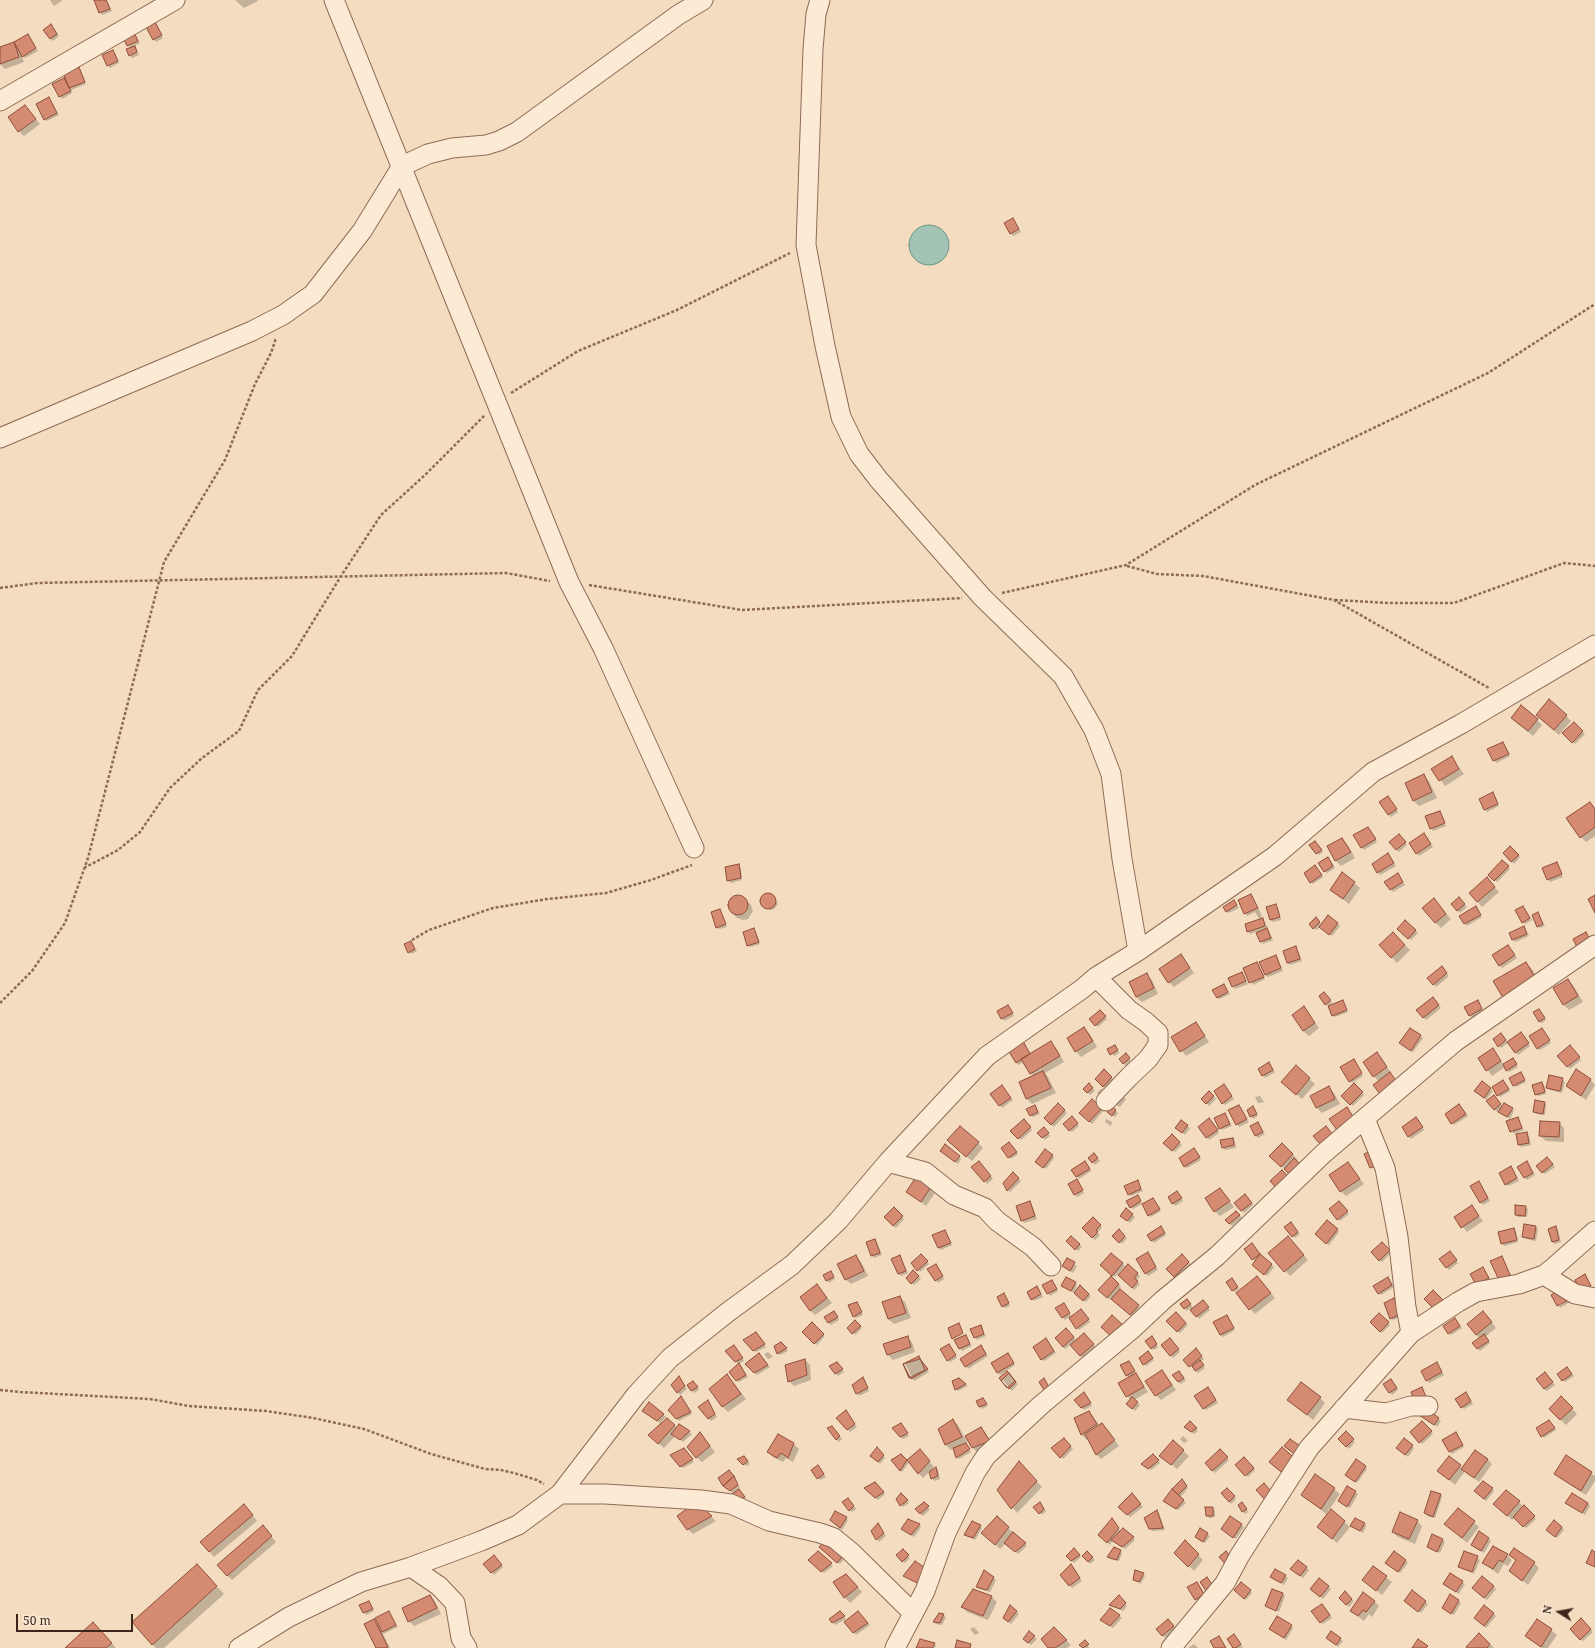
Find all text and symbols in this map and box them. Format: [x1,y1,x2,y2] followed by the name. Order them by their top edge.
[1539,1592,1579,1632] north arrow
[1539,1604,1555,1615] text: N
[18,1606,135,1632] scale bar
[23,1612,51,1629] text: 50 m

